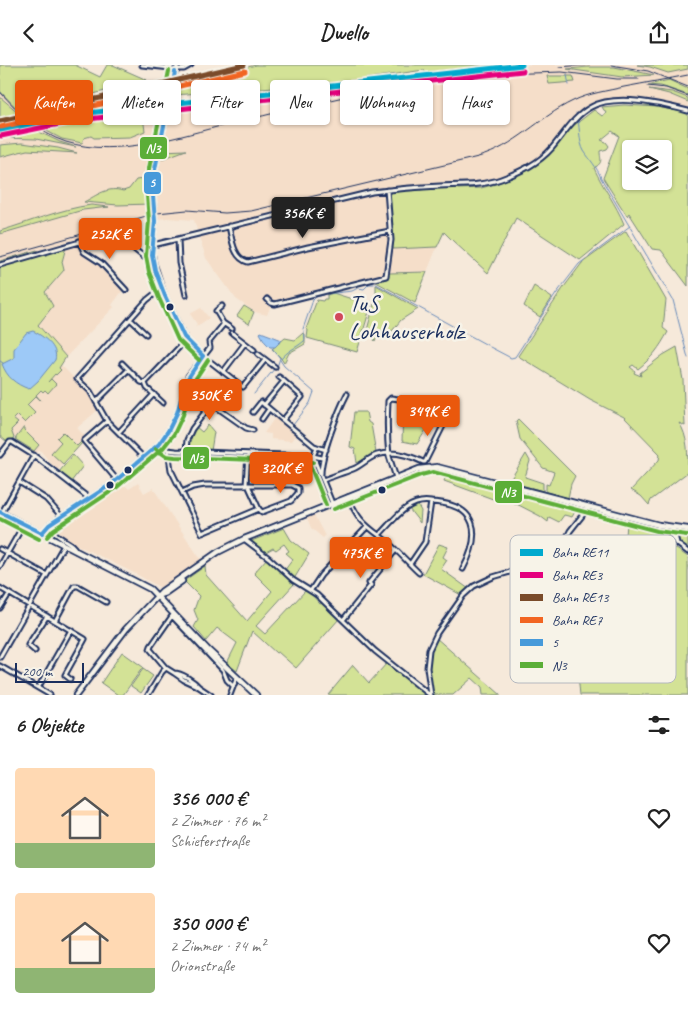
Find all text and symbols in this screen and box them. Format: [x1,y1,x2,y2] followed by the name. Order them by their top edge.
[15,19,43,47] icon: back
[320,19,368,47] text: Dwello
[645,19,673,47] icon: share
[15,80,93,125] chip: Kaufen
[103,80,181,125] chip: Mieten
[191,80,260,125] chip: Filter
[270,80,330,125] chip: Neu
[340,80,433,125] chip: Wohnung
[443,80,510,125] chip: Haus
[139,136,168,160] line badge: N3
[146,140,162,157] text: N3
[622,140,672,190] map controls
[622,140,672,190] button: layers
[143,171,162,195] line badge: 5
[149,174,157,191] text: 5
[262,197,344,239] pin: 356K €
[283,203,323,223] text: 356K €
[69,217,151,260] pin: 252K €
[90,224,130,244] text: 252K €
[349,288,466,346] place label: TuS Lohhauserholz
[165,302,175,312] unlabelled marker
[333,311,345,323] marker: TuS Lohhauserholz
[169,379,251,421] pin: 350K €
[190,385,230,405] text: 350K €
[387,395,469,437] pin: 349K €
[408,401,448,421] text: 349K €
[182,446,210,470] line badge: N3
[189,450,205,467] text: N3
[240,451,322,494] pin: 320K €
[261,458,301,478] text: 320K €
[123,465,133,475] unlabelled marker
[105,480,115,490] unlabelled marker
[494,480,523,504] line badge: N3
[501,484,517,501] text: N3
[377,485,387,495] unlabelled marker
[510,535,676,683] legend
[320,537,402,579] pin: 475K €
[341,543,381,563] text: 475K €
[552,544,609,561] text: Bahn RE11
[552,567,604,584] text: Bahn RE3
[552,589,610,606] text: Bahn RE13
[552,612,603,629] text: Bahn RE7
[552,634,559,651] text: 5
[552,657,568,674] text: N3
[15,660,84,683] scale bar
[22,663,52,680] text: 200 m
[645,711,673,739] icon: filters
[15,712,83,738] text: 6 Objekte
[170,785,246,811] text: 356 000 €
[55,788,115,848] icon: home
[645,804,673,832] icon: heart
[170,811,265,831] text: 2 Zimmer · 76 m²
[170,831,249,851] text: Schieferstraße
[170,910,246,936] text: 350 000 €
[55,913,115,973] icon: home
[645,929,673,957] icon: heart
[170,936,265,956] text: 2 Zimmer · 74 m²
[170,956,234,976] text: Orionstraße

